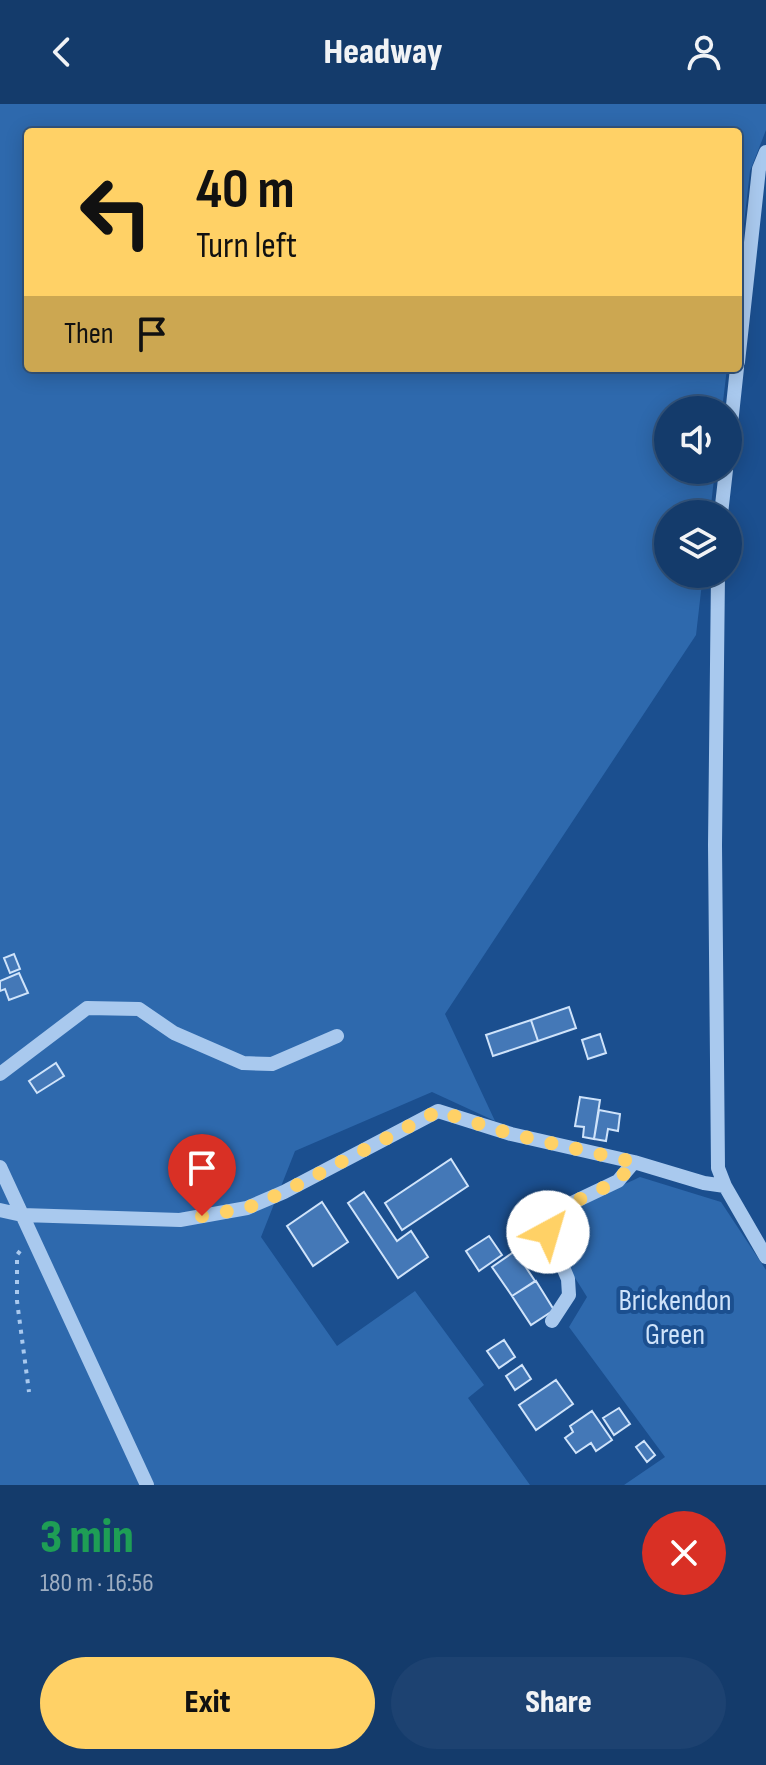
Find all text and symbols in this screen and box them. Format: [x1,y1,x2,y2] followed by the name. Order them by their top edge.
[40,30,84,74] icon: back
[682,30,726,74] icon: person
[324,31,442,74] text: Headway
[196,157,295,224] text: 40 m
[64,160,168,264] icon: left
[196,225,297,268] text: Turn left
[130,312,174,356] icon: arrive
[64,316,114,352] text: Then
[654,396,742,588] map controls
[654,396,742,484] button: sound
[654,500,742,588] button: layers
[168,1134,236,1216] pin
[180,1146,224,1190] icon: arrive
[506,1190,590,1274] position arrow
[618,1283,732,1353] park label: Brickendon Green
[40,1509,134,1566] text: 3 min
[642,1511,726,1595] button: close
[40,1568,154,1599] text: 180 m · 16:56
[40,1657,375,1749] button: Exit
[391,1657,726,1749] button: Share

